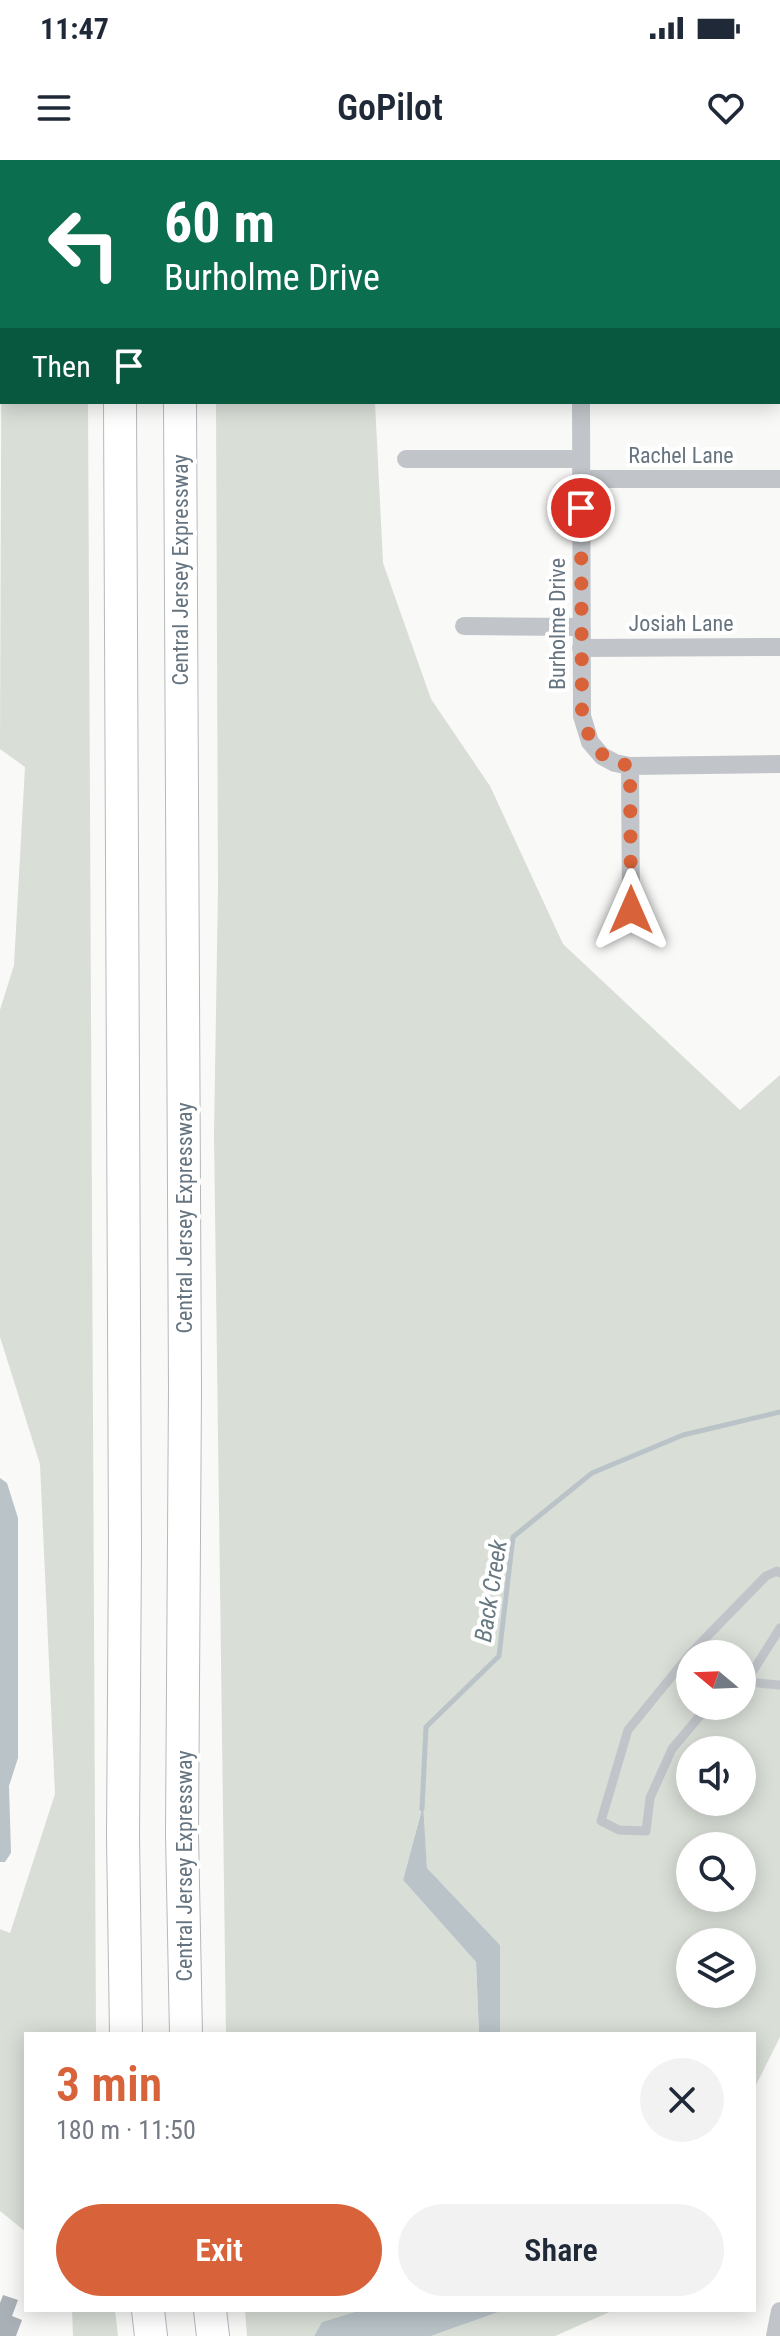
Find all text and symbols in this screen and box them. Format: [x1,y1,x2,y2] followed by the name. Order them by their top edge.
[40,11,109,46] text: 11:47
[32,86,76,130] icon: menu
[704,86,748,130] icon: heart
[337,87,443,129] text: GoPilot
[164,190,275,256] text: 60 m
[32,192,136,296] icon: left
[164,257,380,299] text: Burholme Drive
[107,344,151,388] icon: arrive
[32,349,91,384] text: Then
[628,443,734,468] street label: Rachel Lane
[168,454,193,686] street label: Central Jersey Expressway
[547,474,615,542] pin
[559,486,603,530] icon: arrive
[545,558,570,690] street label: Burholme Drive
[629,611,733,636] street label: Josiah Lane
[589,868,673,952] position arrow
[172,1102,197,1334] street label: Central Jersey Expressway
[469,1537,513,1644] water label: Back Creek
[676,1640,756,1720] north arrow
[676,1640,756,2008] map controls
[676,1736,756,1816] button: sound
[172,1750,197,1982] street label: Central Jersey Expressway
[676,1832,756,1912] button: search
[676,1928,756,2008] button: layers
[56,2056,162,2113] text: 3 min
[640,2058,724,2142] button: close
[56,2115,196,2145] text: 180 m · 11:50
[56,2204,382,2296] button: Exit
[398,2204,724,2296] button: Share

